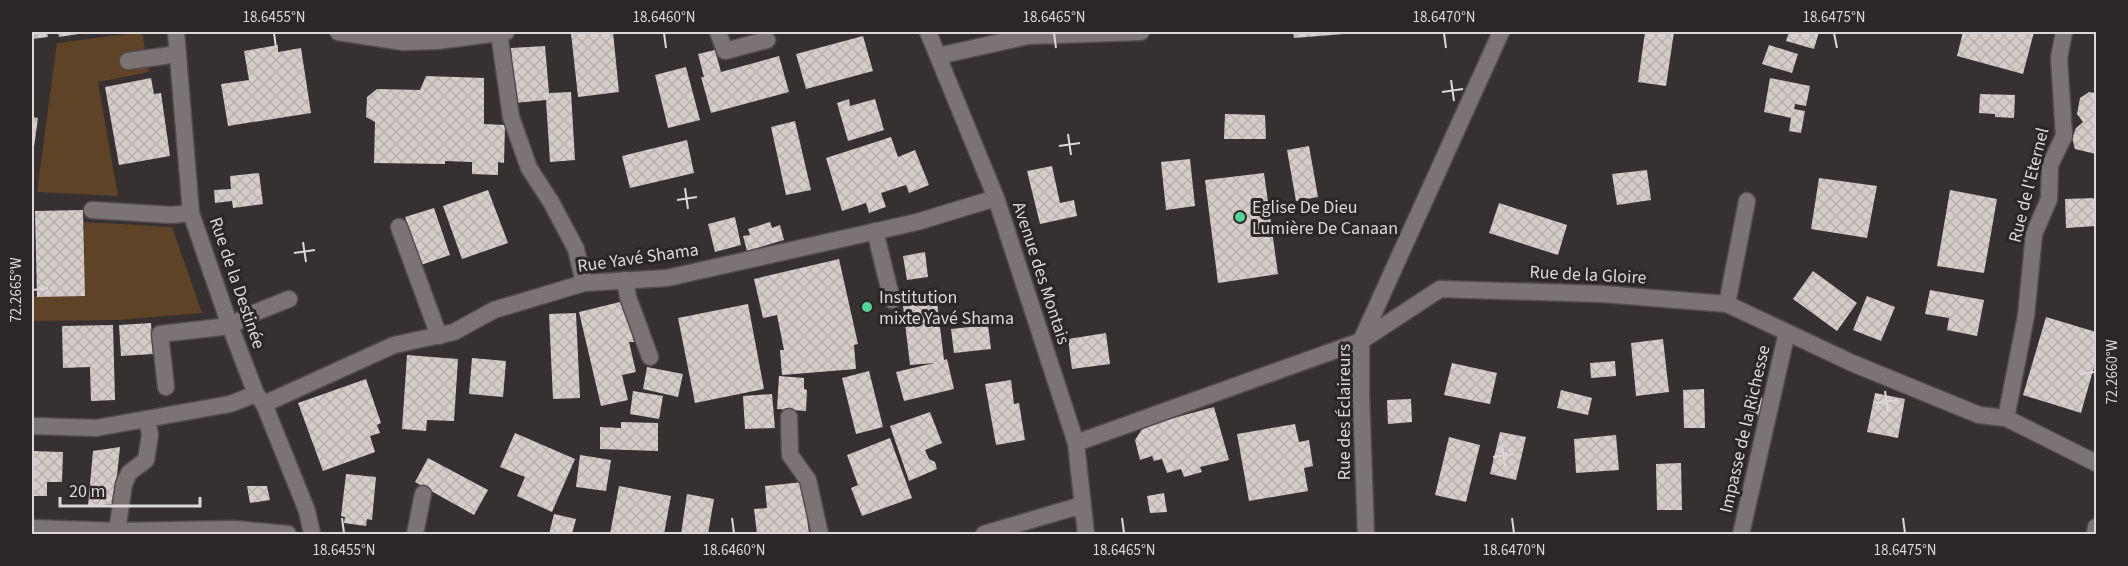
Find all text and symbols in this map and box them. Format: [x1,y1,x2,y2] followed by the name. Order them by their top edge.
[242,7,306,28] text: 18.6455°N
[632,7,696,28] text: 18.6460°N
[1022,7,1086,28] text: 18.6465°N
[1412,7,1476,28] text: 18.6470°N
[1802,7,1866,28] text: 18.6475°N
[2003,125,2055,245] street label: Rue de l'Eternel
[1252,195,1398,241] place label: Eglise De Dieu Lumière De Canaan
[1006,198,1076,348] street label: Avenue des Montais
[1233,210,1247,224] marker: Eglise De Dieu Lumière De Canaan
[203,214,271,352] street label: Rue de la Destinée
[576,237,700,279] street label: Rue Yavé Shama
[6,257,27,323] text: 72.2665°W
[1529,259,1647,291] street label: Rue de la Gloire
[879,285,1014,331] place label: Institution mixte Yavé Shama
[860,300,874,314] marker: Institution mixte Yavé Shama
[2102,339,2123,405] text: 72.2660°W
[1714,343,1776,515] street label: Impasse de la Richesse
[1332,344,1357,480] street label: Rue des Éclaireurs
[60,470,200,508] scale bar
[69,479,105,504] text: 20 m
[312,540,376,561] text: 18.6455°N
[702,540,766,561] text: 18.6460°N
[1092,540,1156,561] text: 18.6465°N
[1482,540,1546,561] text: 18.6470°N
[1873,540,1937,561] text: 18.6475°N

